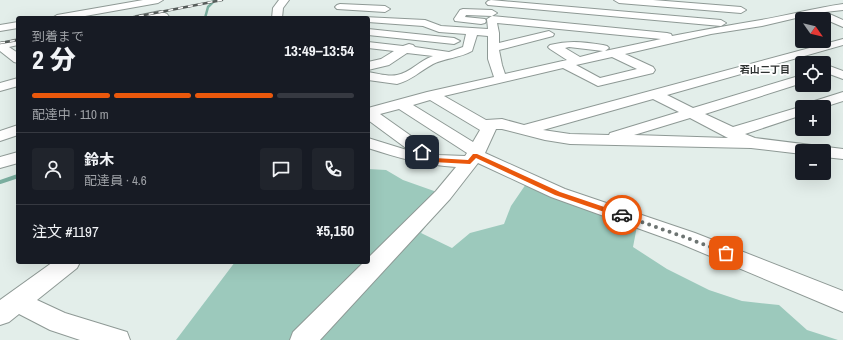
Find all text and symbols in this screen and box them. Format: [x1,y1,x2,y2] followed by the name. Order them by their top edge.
[795,12,831,48] north arrow
[795,12,831,180] map controls
[32,28,84,45] text: 到着まで
[284,40,354,61] text: 13:49–13:54
[32,42,76,77] text: 2 分
[795,56,831,92] button: locate
[739,63,790,76] district label: 若山二丁目
[795,100,831,136] button: +
[32,106,109,123] text: 配達中 · 110 m
[405,135,439,169] pin
[411,141,433,163] icon: home
[795,144,831,180] button: −
[32,148,74,190] button: person
[260,148,302,190] button: chat
[312,148,354,190] button: phone
[84,149,114,170] text: 鈴木
[84,172,147,189] text: 配達員 · 4.6
[602,195,642,235] courier
[611,204,633,226] icon: car
[316,220,354,241] text: ¥5,150
[32,221,99,242] text: 注文 #1197
[709,236,743,270] pin
[715,242,737,264] icon: bag

